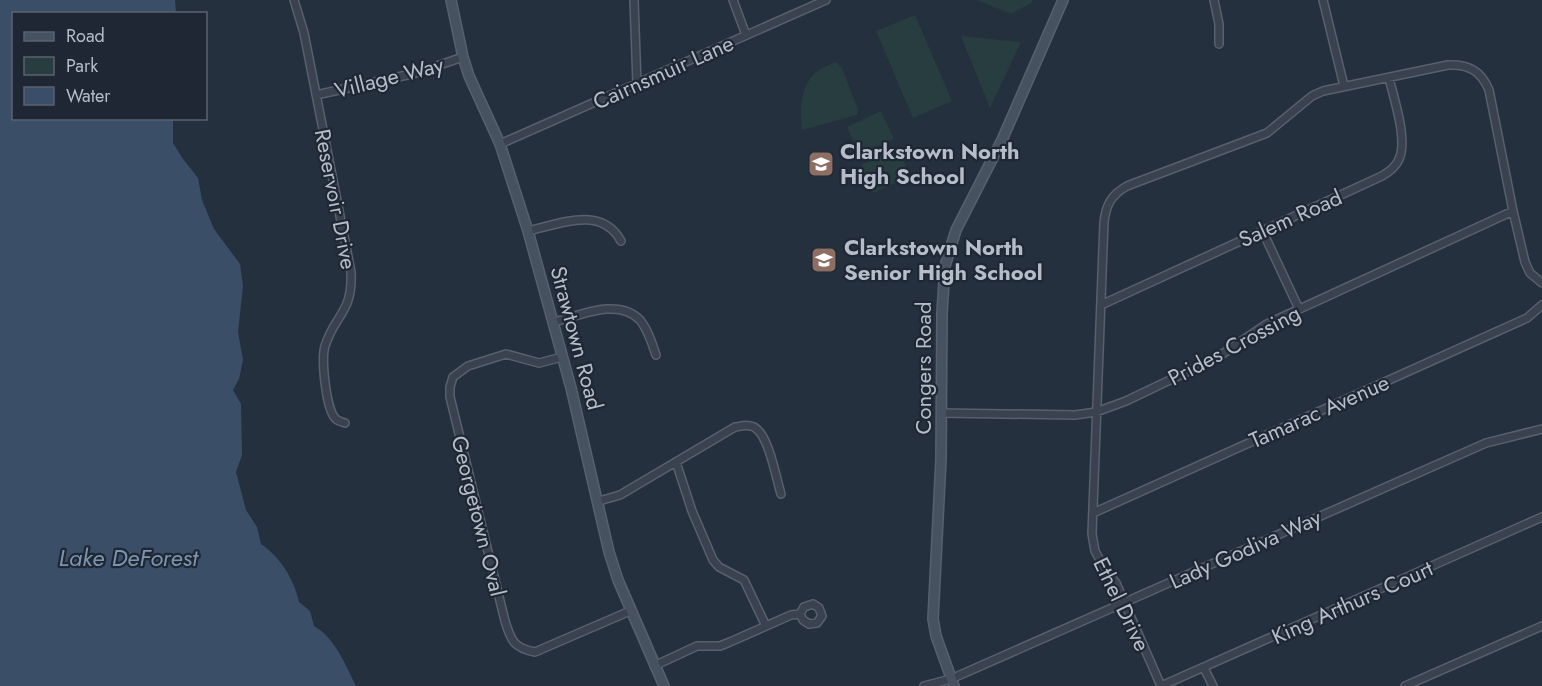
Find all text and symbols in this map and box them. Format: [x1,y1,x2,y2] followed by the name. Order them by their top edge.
[12,12,207,120] legend
[66,23,105,49] text: Road
[587,27,739,117] street label: Cairnsmuir Lane
[331,48,447,106] street label: Village Way
[66,53,98,79] text: Park
[66,83,111,109] text: Water
[307,126,365,272] street label: Reservoir Drive
[840,135,1020,192] place label: Clarkstown North High School
[806,149,836,179] school or university icon: Clarkstown North High School
[1233,181,1347,255] street label: Salem Road
[844,231,1043,288] place label: Clarkstown North Senior High School
[809,245,839,275] school or university icon: Clarkstown North Senior High School
[542,262,612,414] street label: Strawtown Road
[1162,297,1306,393] street label: Prides Crossing
[907,302,939,434] street label: Congers Road
[1244,366,1394,456] street label: Tamarac Avenue
[444,432,514,600] street label: Georgetown Oval
[1164,501,1326,597] street label: Lady Godiva Way
[59,540,199,575] water label: Lake DeForest
[1086,552,1158,656] street label: Ethel Drive
[1266,552,1439,652] street label: King Arthurs Court

